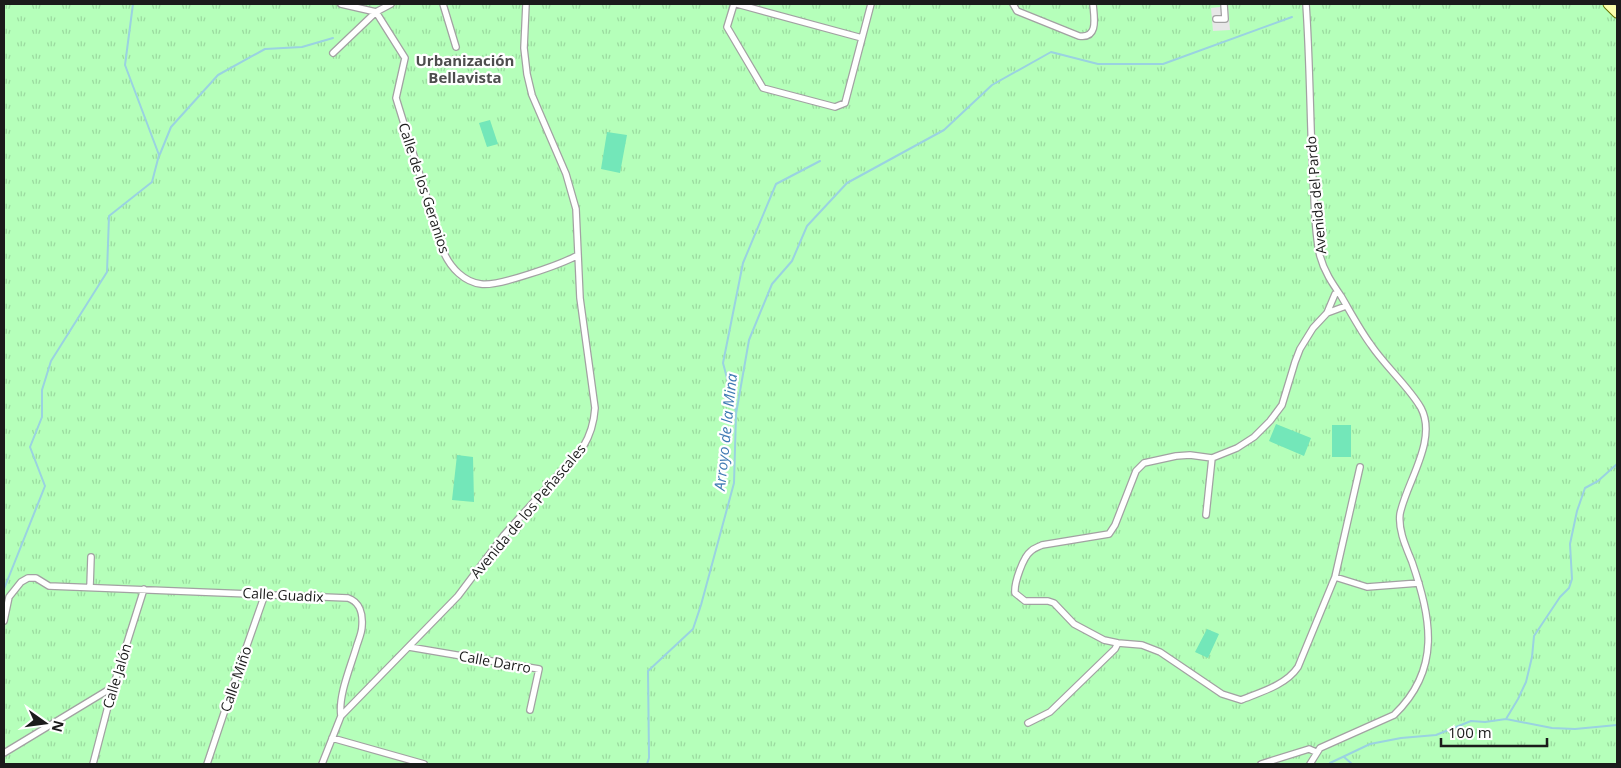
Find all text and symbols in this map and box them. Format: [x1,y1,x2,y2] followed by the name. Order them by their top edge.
[416,50,514,87] district label: Urbanización Bellavista
[394,120,455,256] street label: Calle de los Geranios
[1301,135,1330,255] street label: Avenida del Pardo
[709,372,741,492] water label: Arroyo de la Mina
[466,439,590,582] street label: Avenida de los Peñascales
[242,583,325,606] street label: Calle Guadix
[98,641,135,711] street label: Calle Jalón
[215,643,256,714] street label: Calle Miño
[458,646,533,677] street label: Calle Darro
[20,698,70,748] north arrow
[1441,716,1547,748] scale bar
[48,718,69,734] text: N
[1448,722,1492,742] text: 100 m

